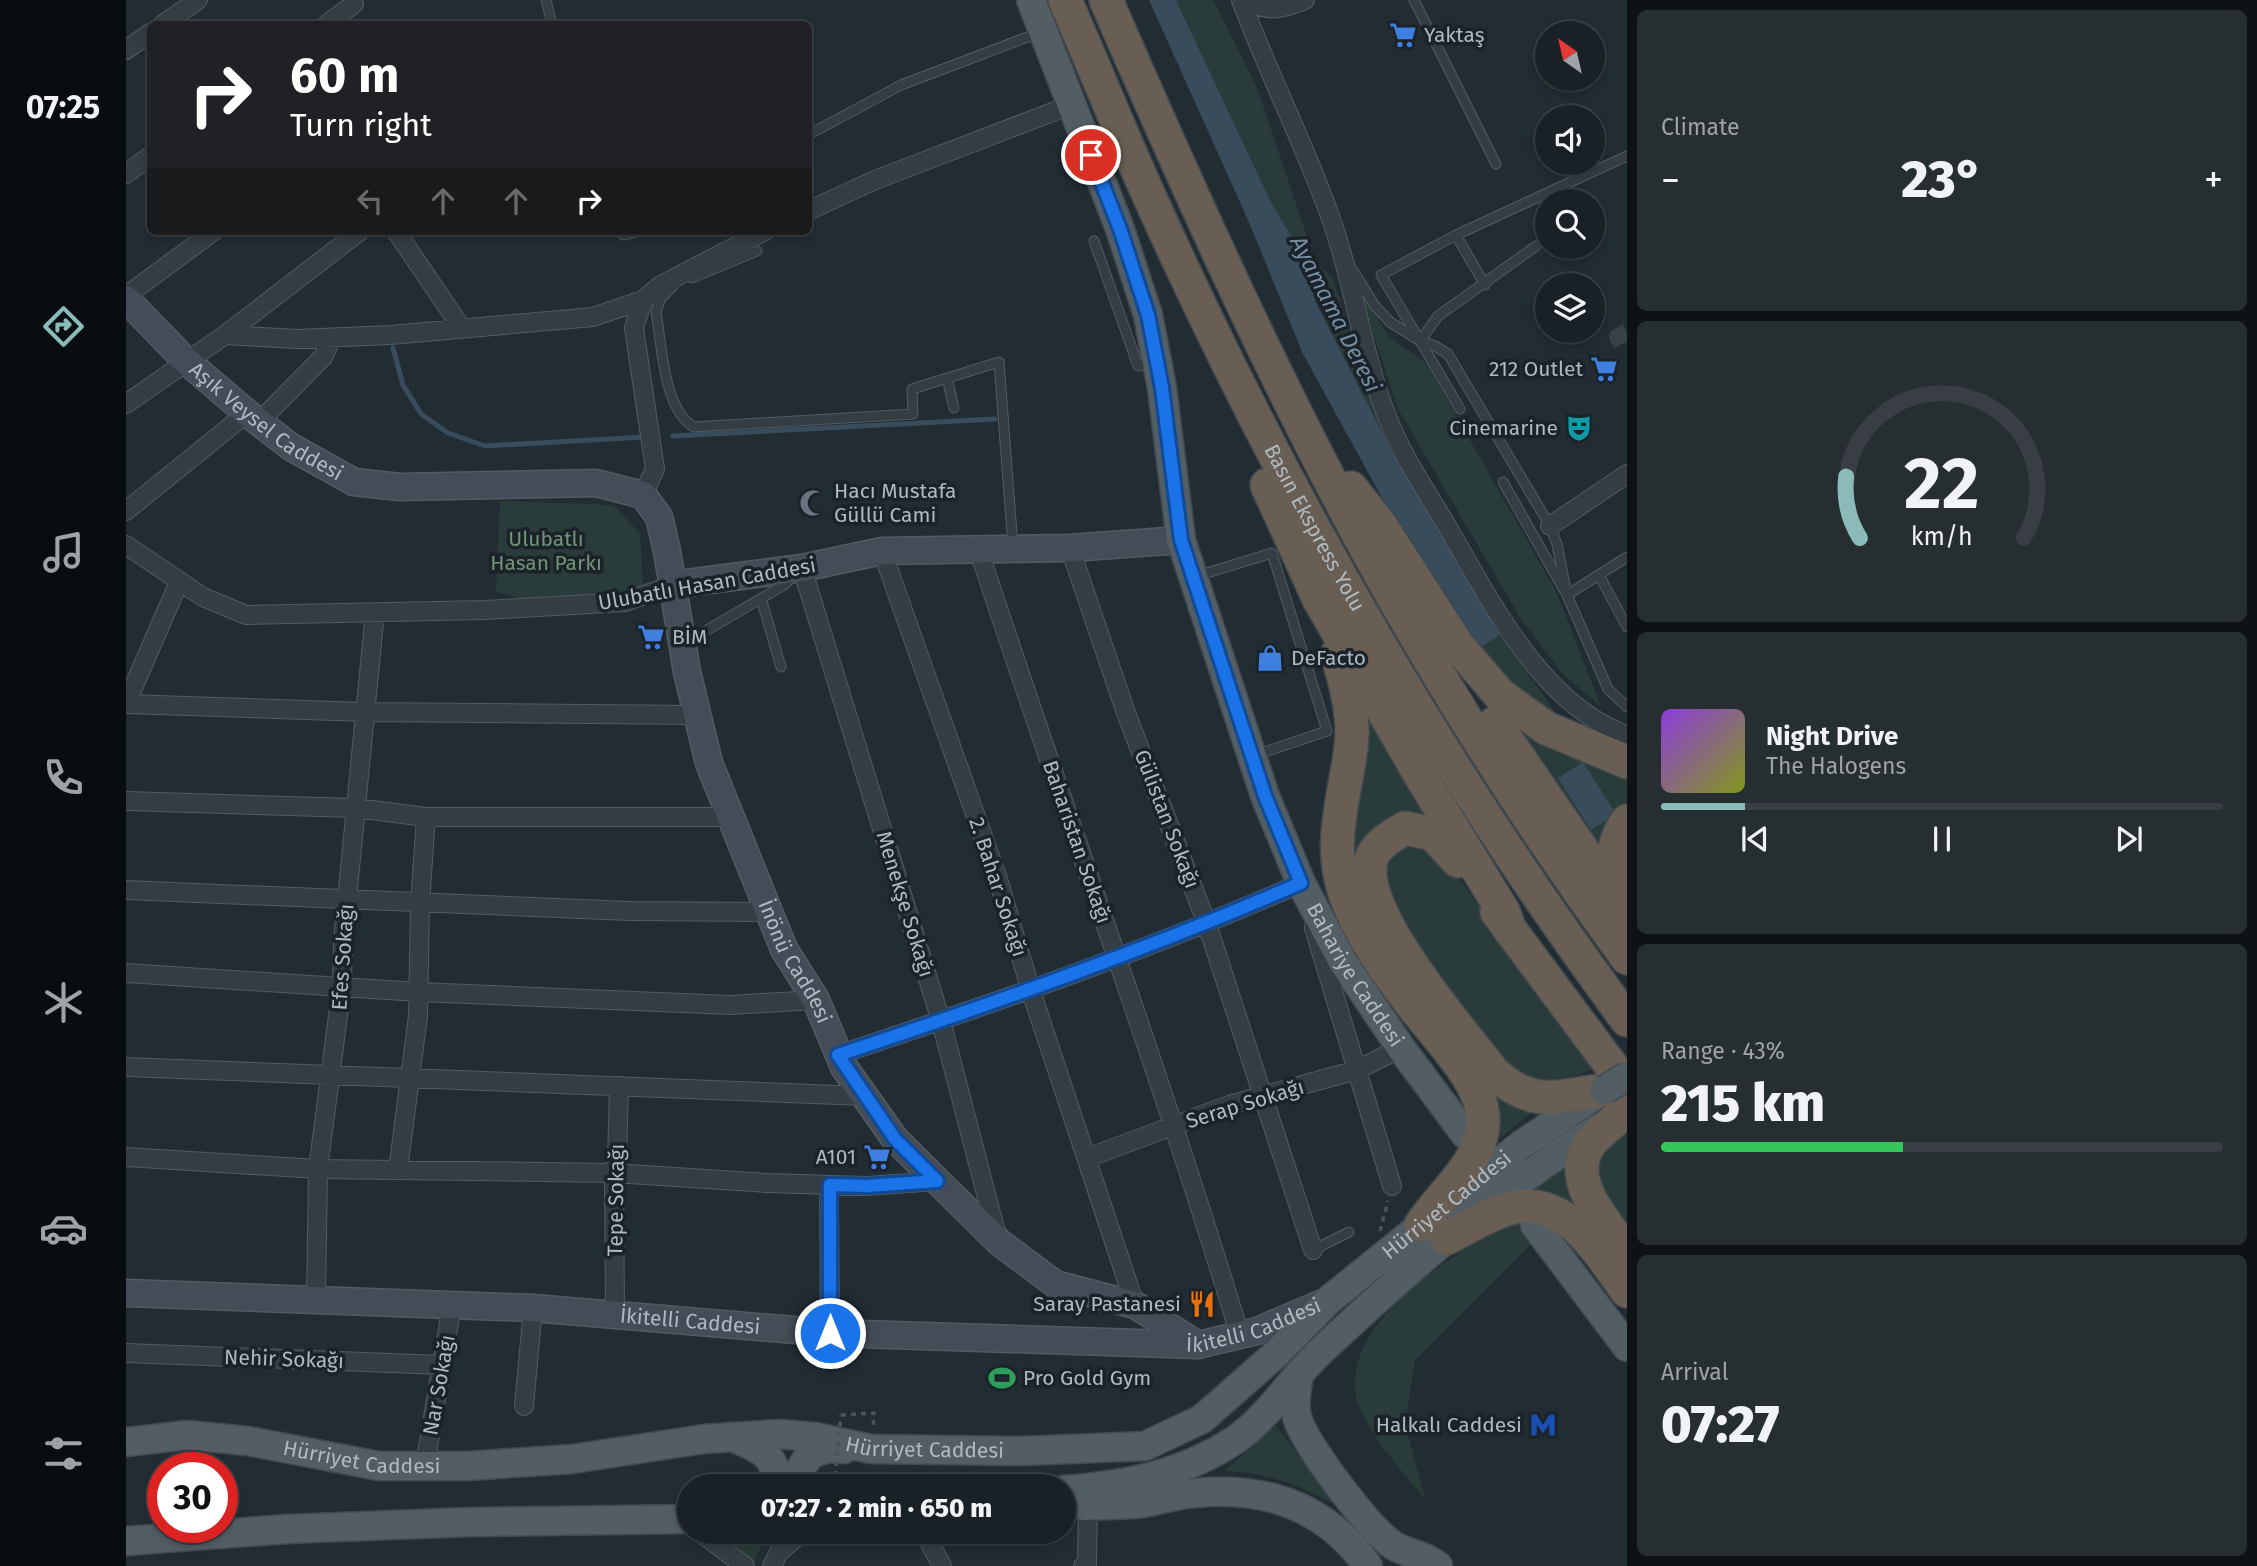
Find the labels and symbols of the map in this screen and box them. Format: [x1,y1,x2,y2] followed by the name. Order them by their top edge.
[1388,20,1418,50] supermarket icon: Yaktaş
[1535,21,1605,91] north arrow
[1424,22,1485,48] place label: Yaktaş
[1061,125,1121,185] pin
[1284,230,1388,397] water label: Ayamama Deresi
[1589,354,1619,384] supermarket icon: 212 Outlet
[184,356,348,486] street label: Aşık Veysel Caddesi
[1489,356,1583,382] place label: 212 Outlet
[1564,413,1594,443] theatre icon: Cinemarine
[1449,415,1558,441] place label: Cinemarine
[1258,440,1371,616] street label: Basın Ekspress Yolu
[834,478,956,528] place label: Hacı Mustafa Güllü Cami
[798,488,828,518] mosque icon: Hacı Mustafa Güllü Cami
[490,526,602,576] park label: Ulubatlı Hasan Parkı
[596,552,818,616] street label: Ulubatlı Hasan Caddesi
[636,622,666,652] supermarket icon: BİM
[672,624,707,650] place label: BİM
[1255,643,1285,673] shop icon: DeFacto
[1291,645,1366,671] place label: DeFacto
[1129,746,1205,892] street label: Gülistan Sokağı
[1037,757,1117,927] street label: Baharistan Sokağı
[963,814,1033,960] street label: 2. Bahar Sokağı
[870,828,940,980] street label: Menekşe Sokağı
[753,896,837,1027] street label: İnönü Caddesi
[1301,898,1409,1052] street label: Bahariye Caddesi
[326,903,360,1011] street label: Efes Sokağı
[1183,1074,1307,1134] street label: Serap Sokağı
[862,1142,892,1172] supermarket icon: A101
[602,1143,630,1257] street label: Tepe Sokağı
[816,1144,856,1170] place label: A101
[1377,1145,1517,1265] street label: Hürriyet Caddesi
[1187,1289,1217,1319] restaurant icon: Saray Pastanesi
[1033,1291,1181,1317] place label: Saray Pastanesi
[1186,1292,1325,1358] street label: İkitelli Caddesi
[793,1296,867,1370] position arrow
[619,1302,761,1340] street label: İkitelli Caddesi
[417,1333,461,1437] street label: Nar Sokağı
[224,1344,344,1374] street label: Nehir Sokağı
[987,1363,1017,1393] sports icon: Pro Gold Gym
[1023,1365,1151,1391] place label: Pro Gold Gym
[1528,1410,1558,1440] metro station icon: Halkalı Caddesi
[1376,1412,1522,1438] place label: Halkalı Caddesi
[843,1431,1004,1464] street label: Hürriyet Caddesi
[281,1435,440,1479] street label: Hürriyet Caddesi
[147,1452,238,1543] speed limit sign: 30

